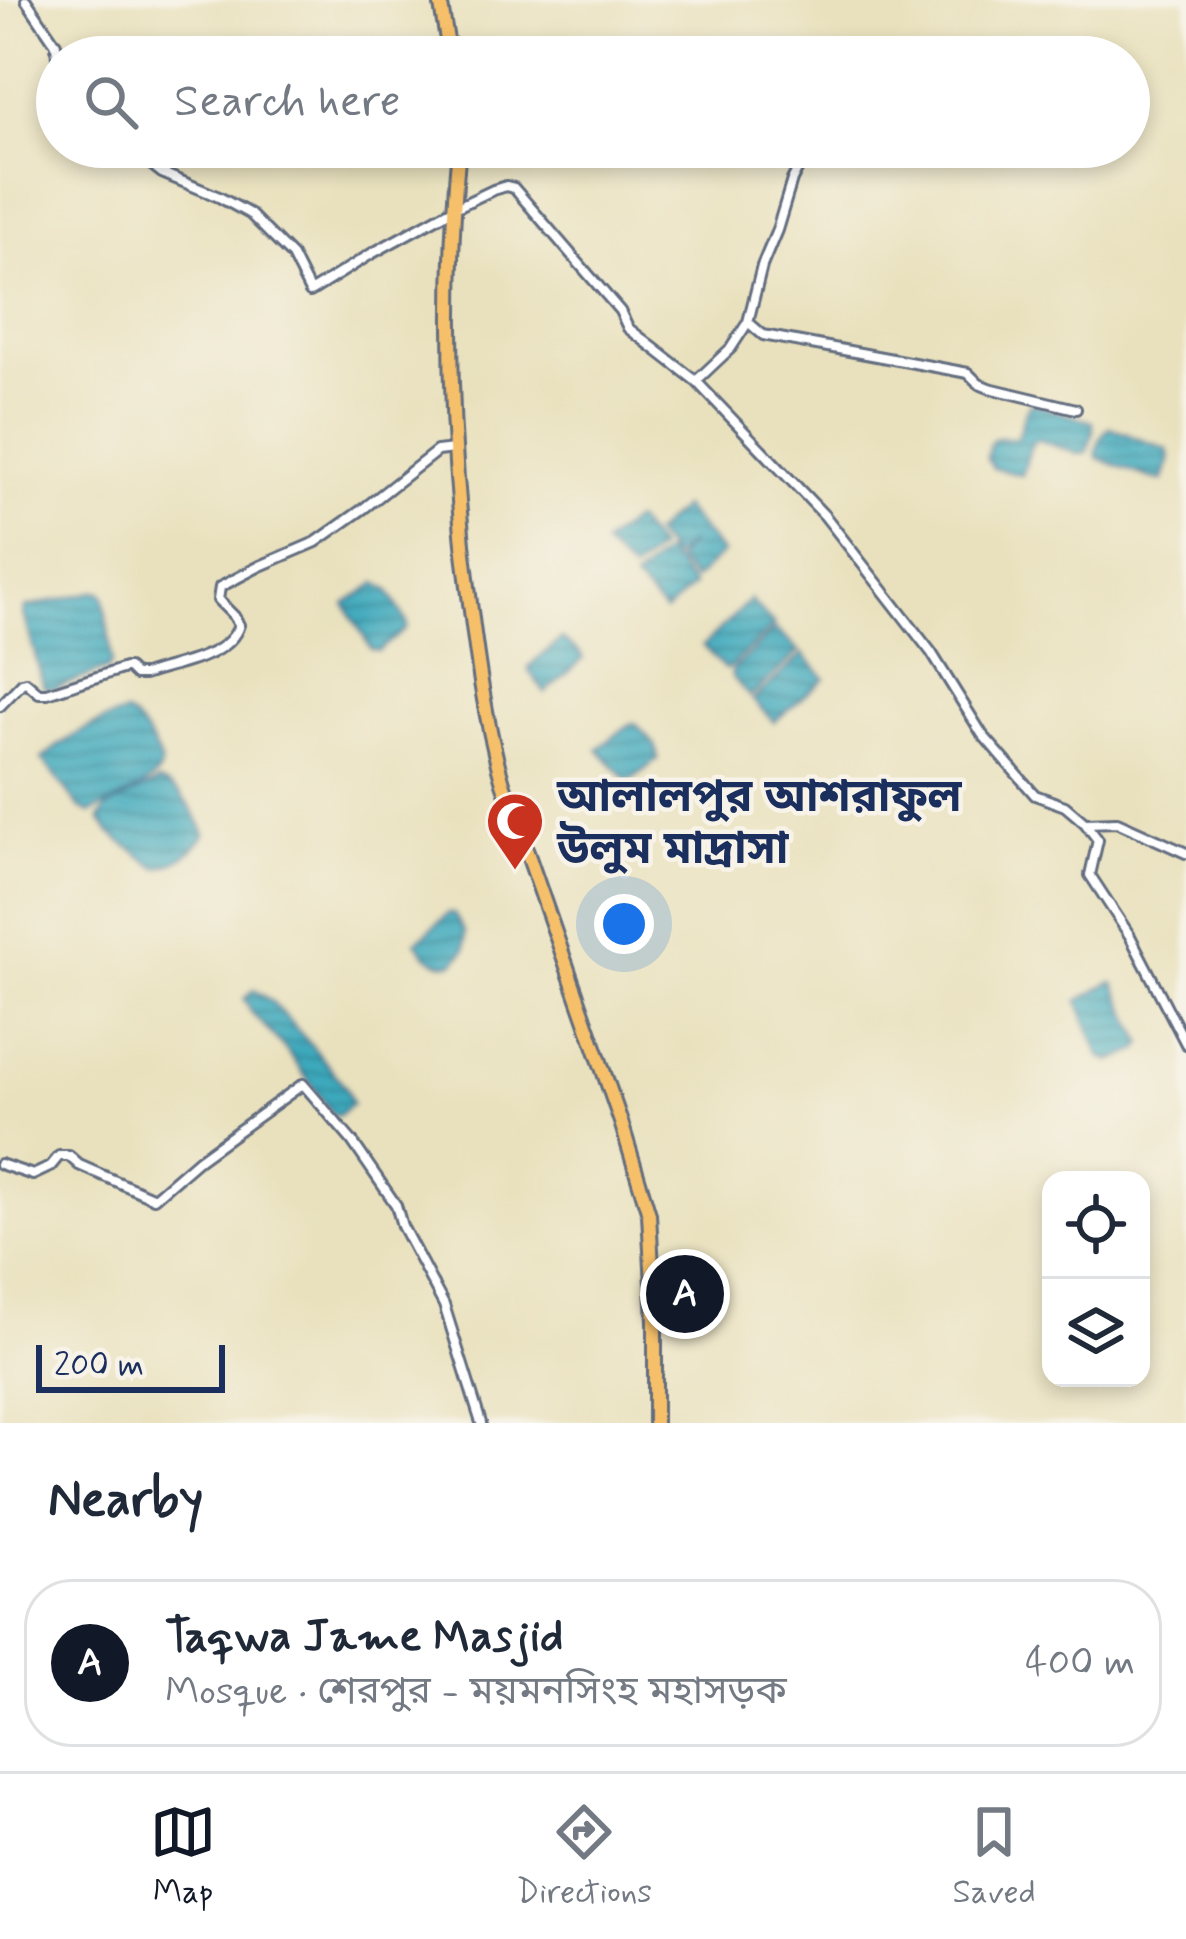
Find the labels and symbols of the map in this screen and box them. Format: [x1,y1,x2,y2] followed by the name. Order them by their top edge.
[556,769,963,880] place label: আলালপুর আশরাফুল উলুম মাদ্রাসা
[484,790,546,872] mosque icon: আলালপুর আশরাফুল উলুম মাদ্রাসা
[594,894,654,954] your location
[646,1249,724,1339] pin: A
[36,1339,225,1392] scale bar

